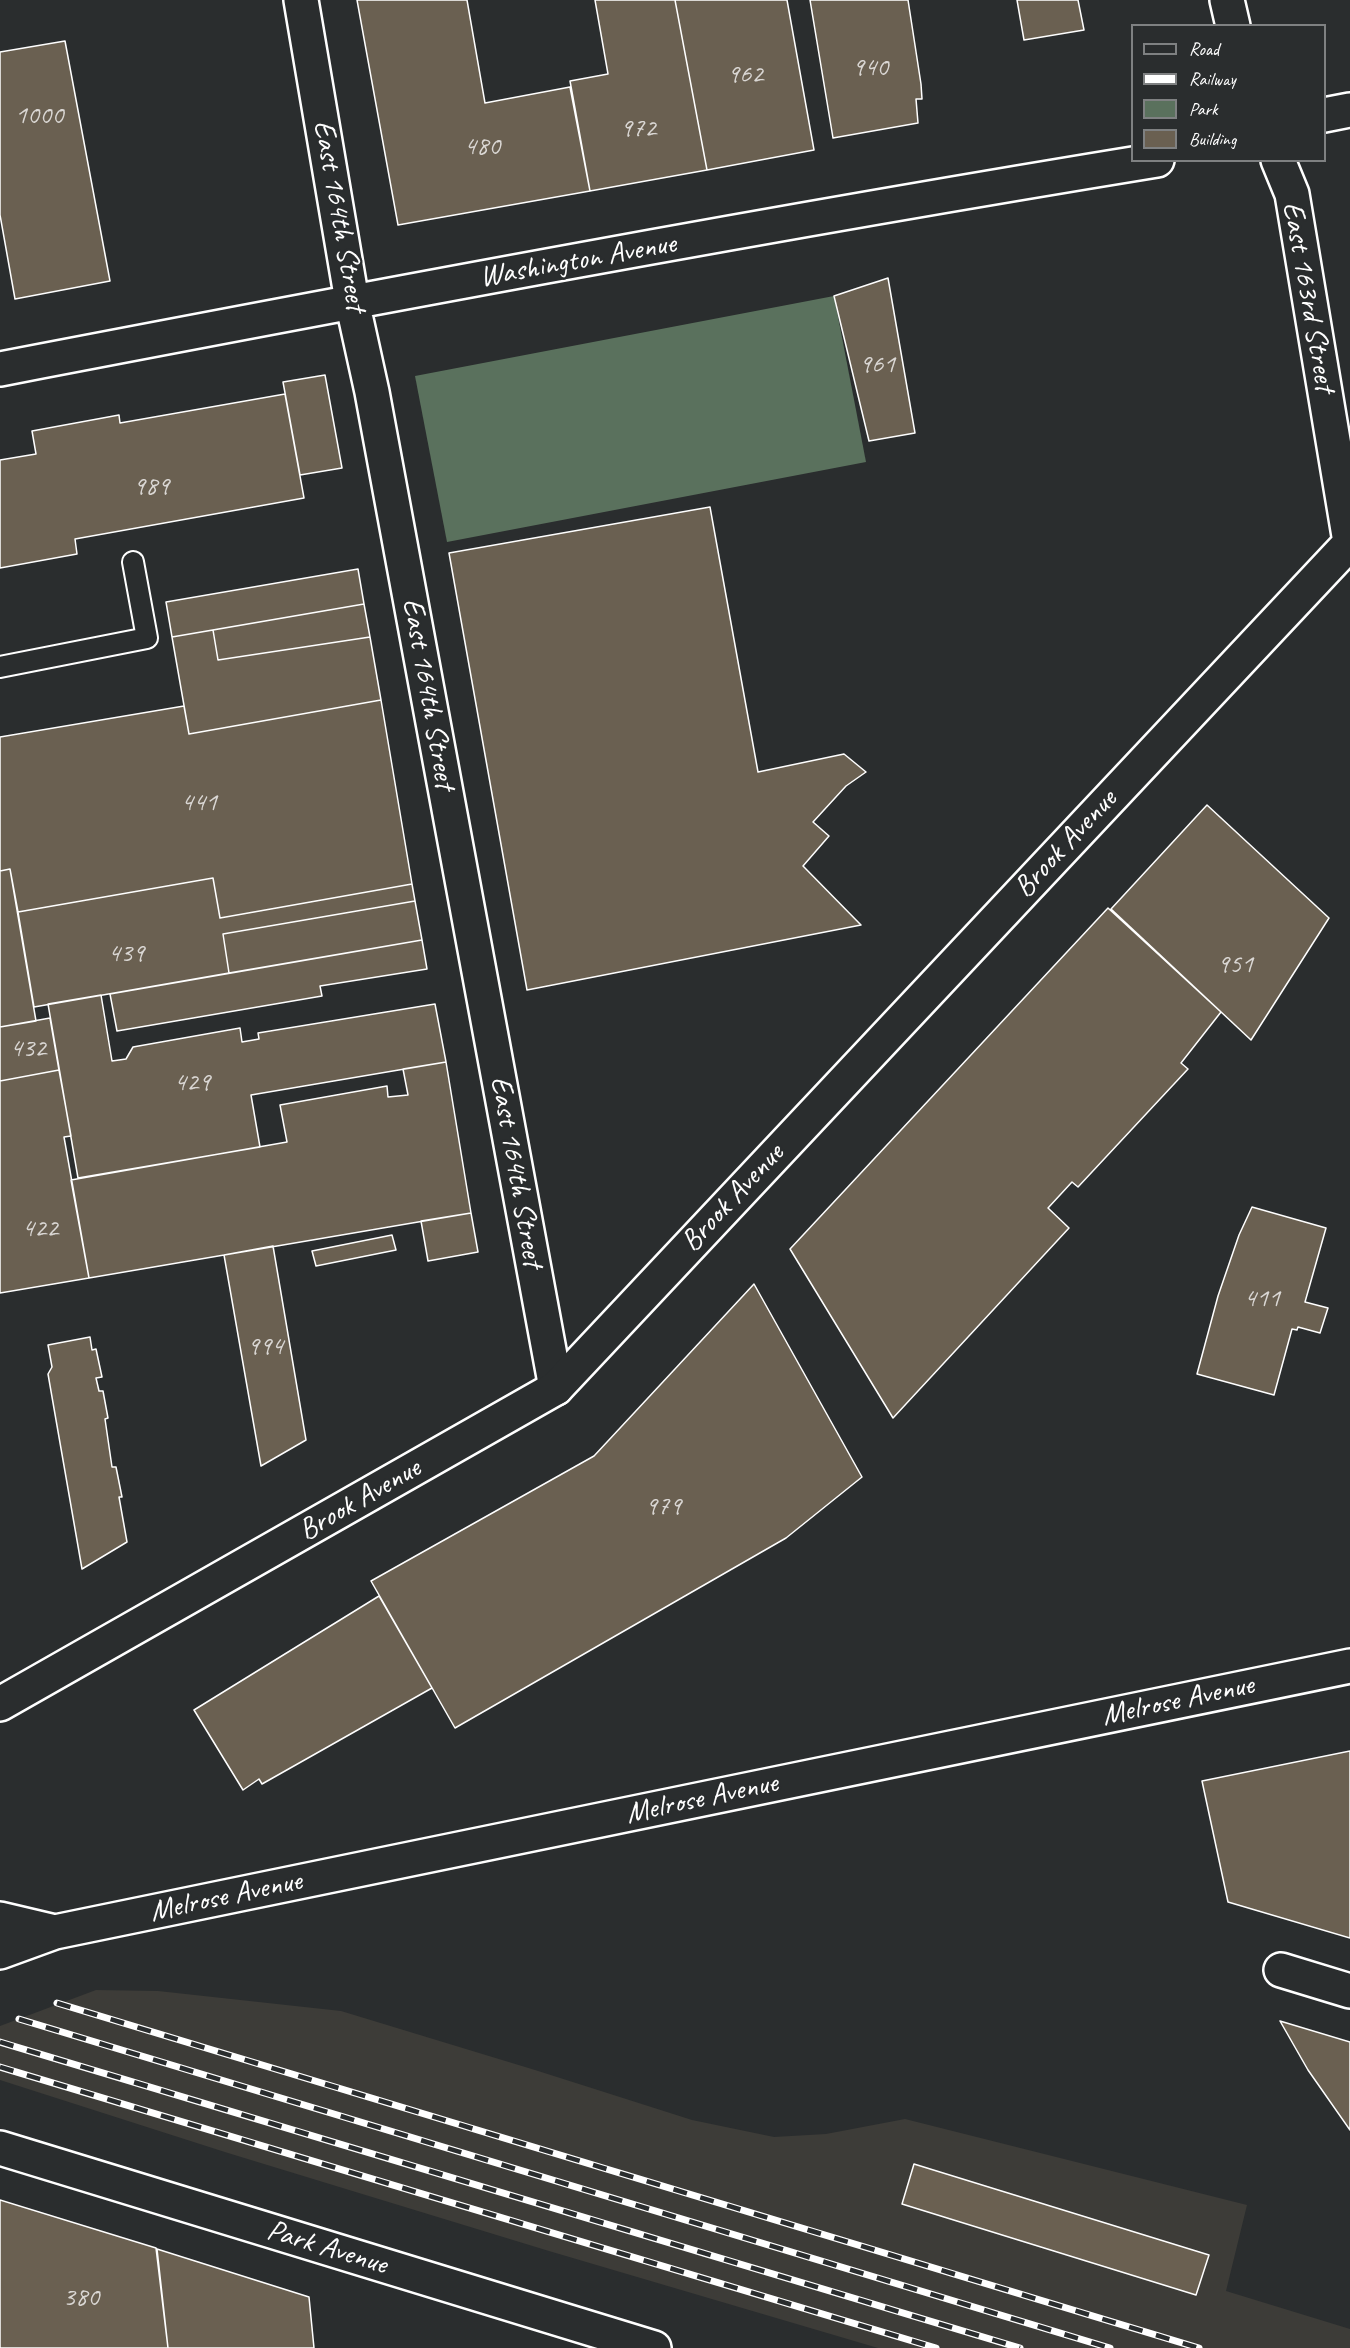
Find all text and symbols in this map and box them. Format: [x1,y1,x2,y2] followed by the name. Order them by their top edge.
[1131,24,1326,162] legend
[1189,38,1219,60] text: Road
[852,52,888,84] house number: 940
[727,59,763,91] house number: 962
[1189,68,1236,90] text: Railway
[1189,98,1218,120] text: Park
[15,100,63,132] house number: 1000
[620,113,656,145] house number: 972
[305,118,373,314] street label: East 164th Street
[1189,128,1236,150] text: Building
[464,131,500,163] house number: 480
[1274,199,1342,395] street label: East 163rd Street
[477,226,679,296] street label: Washington Avenue
[859,349,895,381] house number: 961
[133,471,169,503] house number: 989
[394,596,462,792] street label: East 164th Street
[1007,782,1125,906] street label: Brook Avenue
[181,787,217,819] house number: 441
[108,938,144,970] house number: 439
[1217,949,1253,981] house number: 951
[10,1033,46,1065] house number: 432
[174,1067,210,1099] house number: 429
[482,1074,550,1270] street label: East 164th Street
[674,1136,792,1260] street label: Brook Avenue
[22,1213,58,1245] house number: 422
[1244,1283,1280,1315] house number: 411
[247,1331,283,1363] house number: 994
[293,1451,427,1549] street label: Brook Avenue
[645,1491,681,1523] house number: 979
[1099,1667,1257,1735] street label: Melrose Avenue
[623,1765,781,1833] street label: Melrose Avenue
[147,1863,305,1931] street label: Melrose Avenue
[263,2213,391,2283] street label: Park Avenue
[63,2282,99,2314] house number: 380

